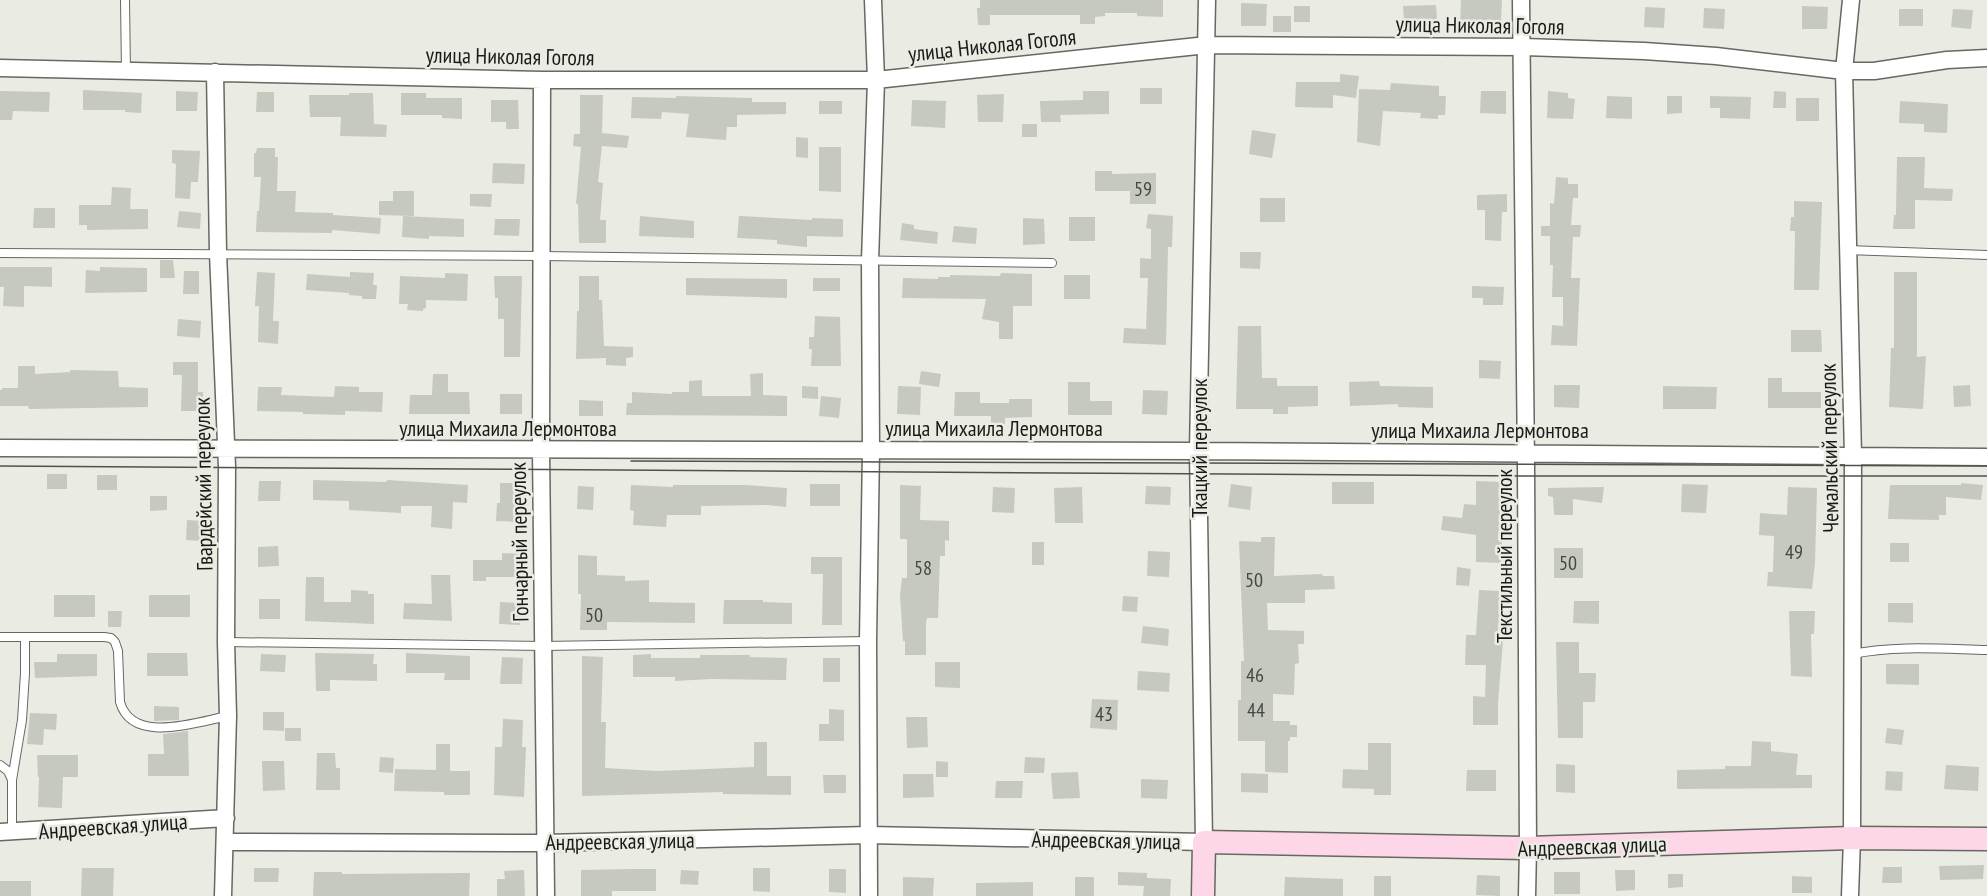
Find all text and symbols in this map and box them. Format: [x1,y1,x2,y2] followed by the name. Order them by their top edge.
[1395,10,1565,40] street label: улица Николая Гоголя
[907,22,1077,68] street label: улица Николая Гоголя
[425,41,595,71] street label: улица Николая Гоголя
[1134,176,1152,202] house number: 59
[1814,363,1844,533] street label: Чемальский переулок
[1185,378,1213,518] street label: Ткацкий переулок
[187,396,219,571] street label: Гвардейский переулок
[399,414,617,442] street label: улица Михаила Лермонтова
[885,414,1103,442] street label: улица Михаила Лермонтова
[1371,416,1589,444] street label: улица Михаила Лермонтова
[504,462,534,622] street label: Гончарный переулок
[1490,468,1518,643] street label: Текстильный переулок
[1785,539,1803,565] house number: 49
[1559,550,1577,576] house number: 50
[914,555,932,581] house number: 58
[1245,567,1263,593] house number: 50
[585,602,603,628] house number: 50
[1246,662,1264,688] house number: 46
[1247,697,1265,723] house number: 44
[1095,701,1113,727] house number: 43
[38,807,188,845] street label: Андреевская улица
[1031,825,1181,855] street label: Андреевская улица
[545,826,695,856] street label: Андреевская улица
[1517,829,1667,863] street label: Андреевская улица

